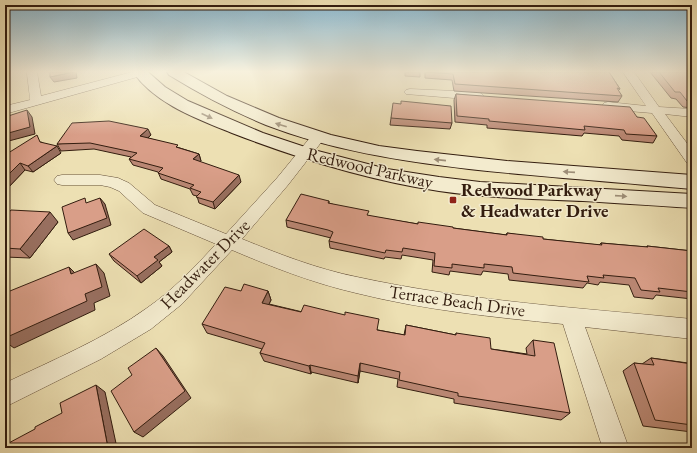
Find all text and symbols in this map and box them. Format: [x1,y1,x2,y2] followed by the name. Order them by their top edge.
[201,113,213,119] one-way arrow
[274,122,286,128] one-way arrow
[305,142,436,193] street label: Redwood Parkway
[434,156,446,163] one-way arrow
[563,169,575,176] one-way arrow
[461,178,609,222] place label: Redwood Parkway & Headwater Drive
[615,193,627,200] one-way arrow
[448,195,458,205] marker: Redwood Parkway & Headwater Drive
[155,214,254,313] street label: Headwater Drive
[387,280,527,321] street label: Terrace Beach Drive

